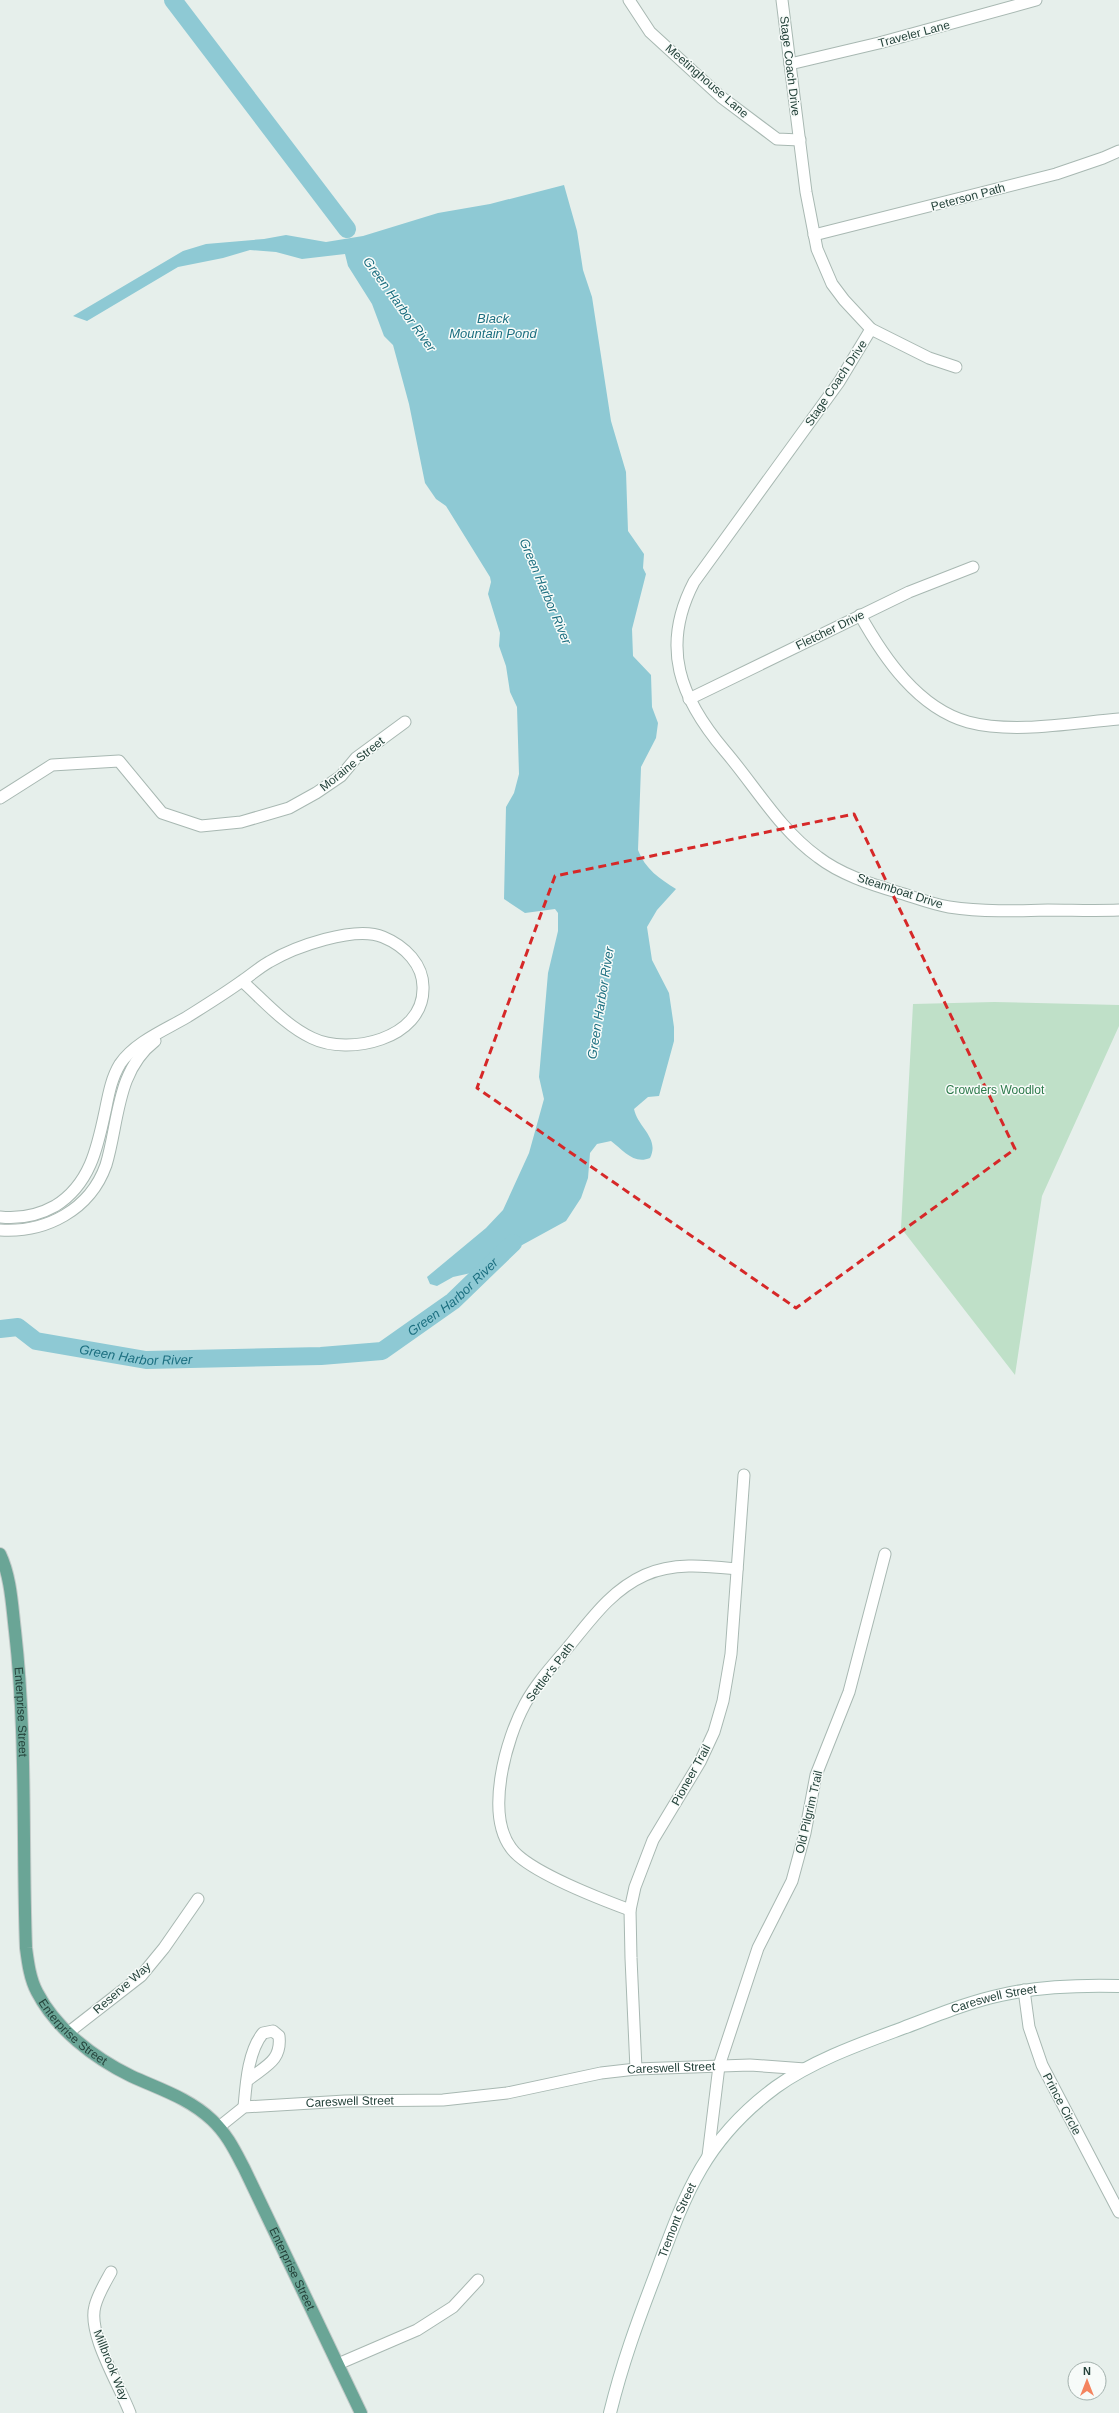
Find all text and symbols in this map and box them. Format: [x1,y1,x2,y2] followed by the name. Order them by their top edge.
[777,15,803,117] street label: Stage Coach Drive
[877,18,952,50] street label: Traveler Lane
[663,41,752,121] street label: Meetinghouse Lane
[929,180,1007,214] street label: Peterson Path
[360,254,439,355] water label: Green Harbor River
[449,311,537,341] water label: Black Mountain Pond
[802,337,870,429] street label: Stage Coach Drive
[516,536,575,647] water label: Green Harbor River
[793,607,867,653] street label: Fletcher Drive
[317,733,388,794] street label: Moraine Street
[855,871,945,912] street label: Steamboat Drive
[584,945,617,1060] water label: Green Harbor River
[946,1083,1045,1097] park label: Crowders Woodlot
[404,1254,502,1339] water label: Green Harbor River
[78,1342,193,1368] water label: Green Harbor River
[523,1639,577,1705] street label: Settler's Path
[12,1666,30,1758] street label: Enterprise Street
[669,1742,713,1808] street label: Pioneer Trail
[793,1769,825,1855] street label: Old Pilgrim Trail
[90,1959,154,2017] street label: Reserve Way
[949,1982,1038,2016] street label: Careswell Street
[36,1996,110,2068] street label: Enterprise Street
[626,2059,716,2077] street label: Careswell Street
[1040,2071,1084,2138] street label: Prince Circle
[305,2093,395,2110] street label: Careswell Street
[655,2180,699,2260] street label: Tremont Street
[266,2225,318,2313] street label: Enterprise Street
[90,2328,132,2402] street label: Millbrook Way
[1067,2361,1107,2401] north arrow
[1083,2365,1091,2377] text: N

